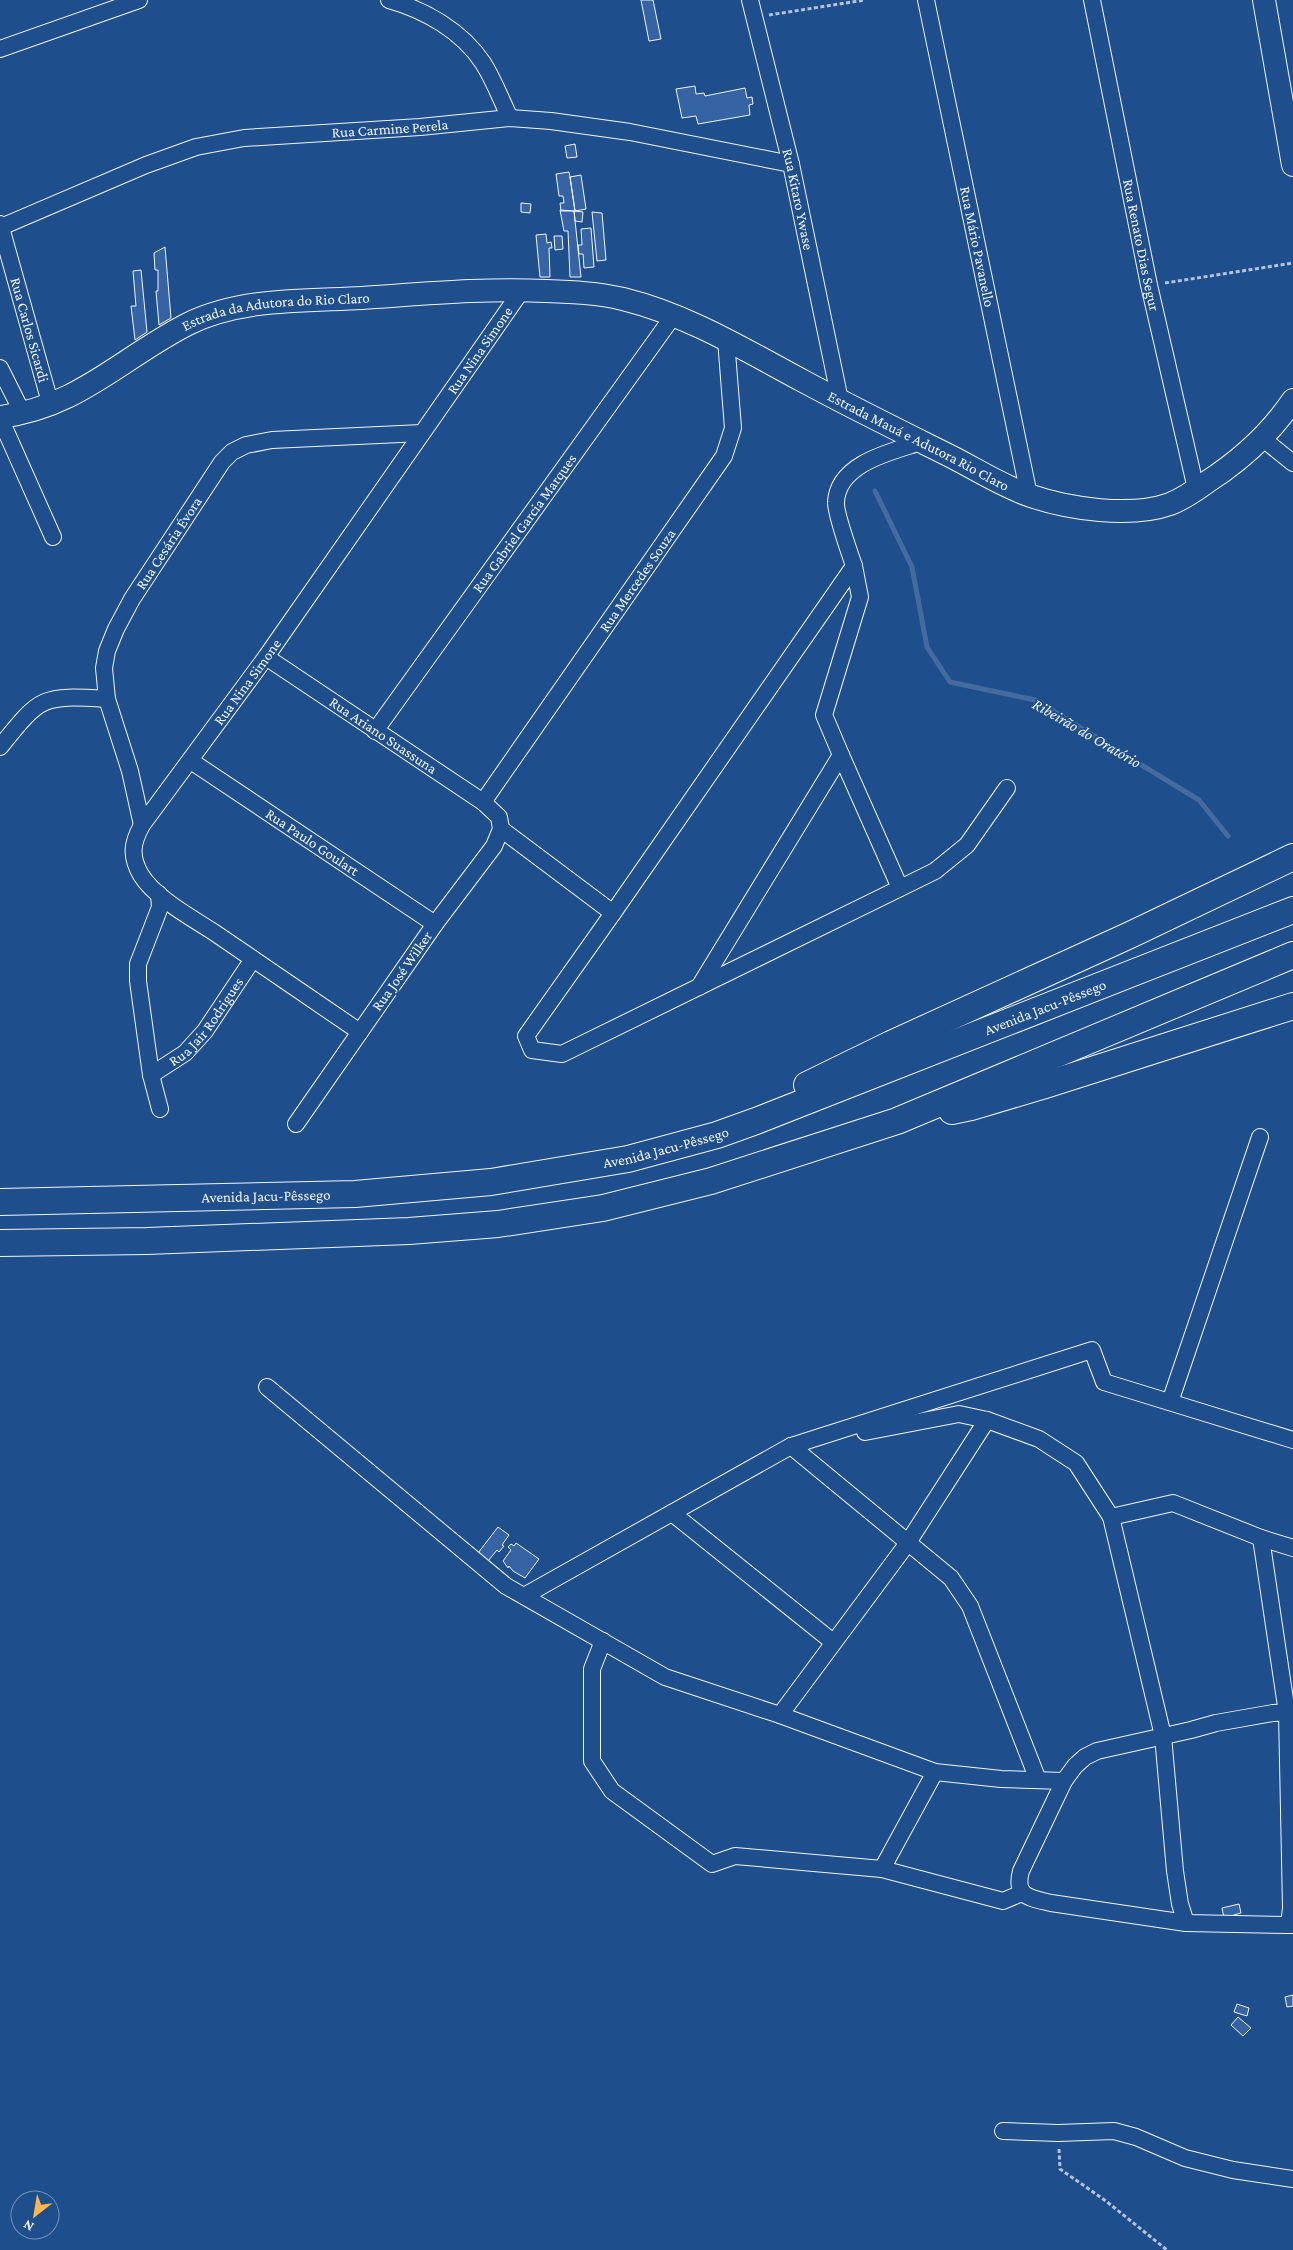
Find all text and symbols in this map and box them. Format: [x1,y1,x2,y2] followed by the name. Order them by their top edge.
[331,116,449,140] street label: Rua Carmine Perela
[779,147,817,252] street label: Rua Kitaro Ywase
[1120,178,1163,313] street label: Rua Renato Dias Segur
[957,185,998,308] street label: Rua Mário Pavanello
[7,276,52,384] street label: Rua Carlos Sicardi
[179,290,370,334] street label: Estrada da Adutora do Rio Claro
[444,303,516,397] street label: Rua Nina Simone
[825,388,1012,494] street label: Estrada Mauá e Adutora Rio Claro
[469,451,580,595] street label: Rua Gabriel Garcia Marques
[133,494,205,592] street label: Rua Cesária Évora
[596,526,679,635] street label: Rua Mercedes Souza
[211,636,284,728] street label: Rua Nina Simone
[327,694,440,777] street label: Rua Ariano Suassuna
[1030,695,1144,771] water label: Ribeirão do Oratório
[263,805,363,879] street label: Rua Paulo Goulart
[369,928,437,1014] street label: Rua José Wilker
[166,974,247,1069] street label: Rua Jair Rodrigues
[982,976,1108,1038] street label: Avenida Jacu-Pêssego
[602,1123,731,1171] street label: Avenida Jacu-Pêssego
[201,1187,331,1205] street label: Avenida Jacu-Pêssego
[10,2190,60,2240] north arrow
[20,2217,37,2235] text: N

